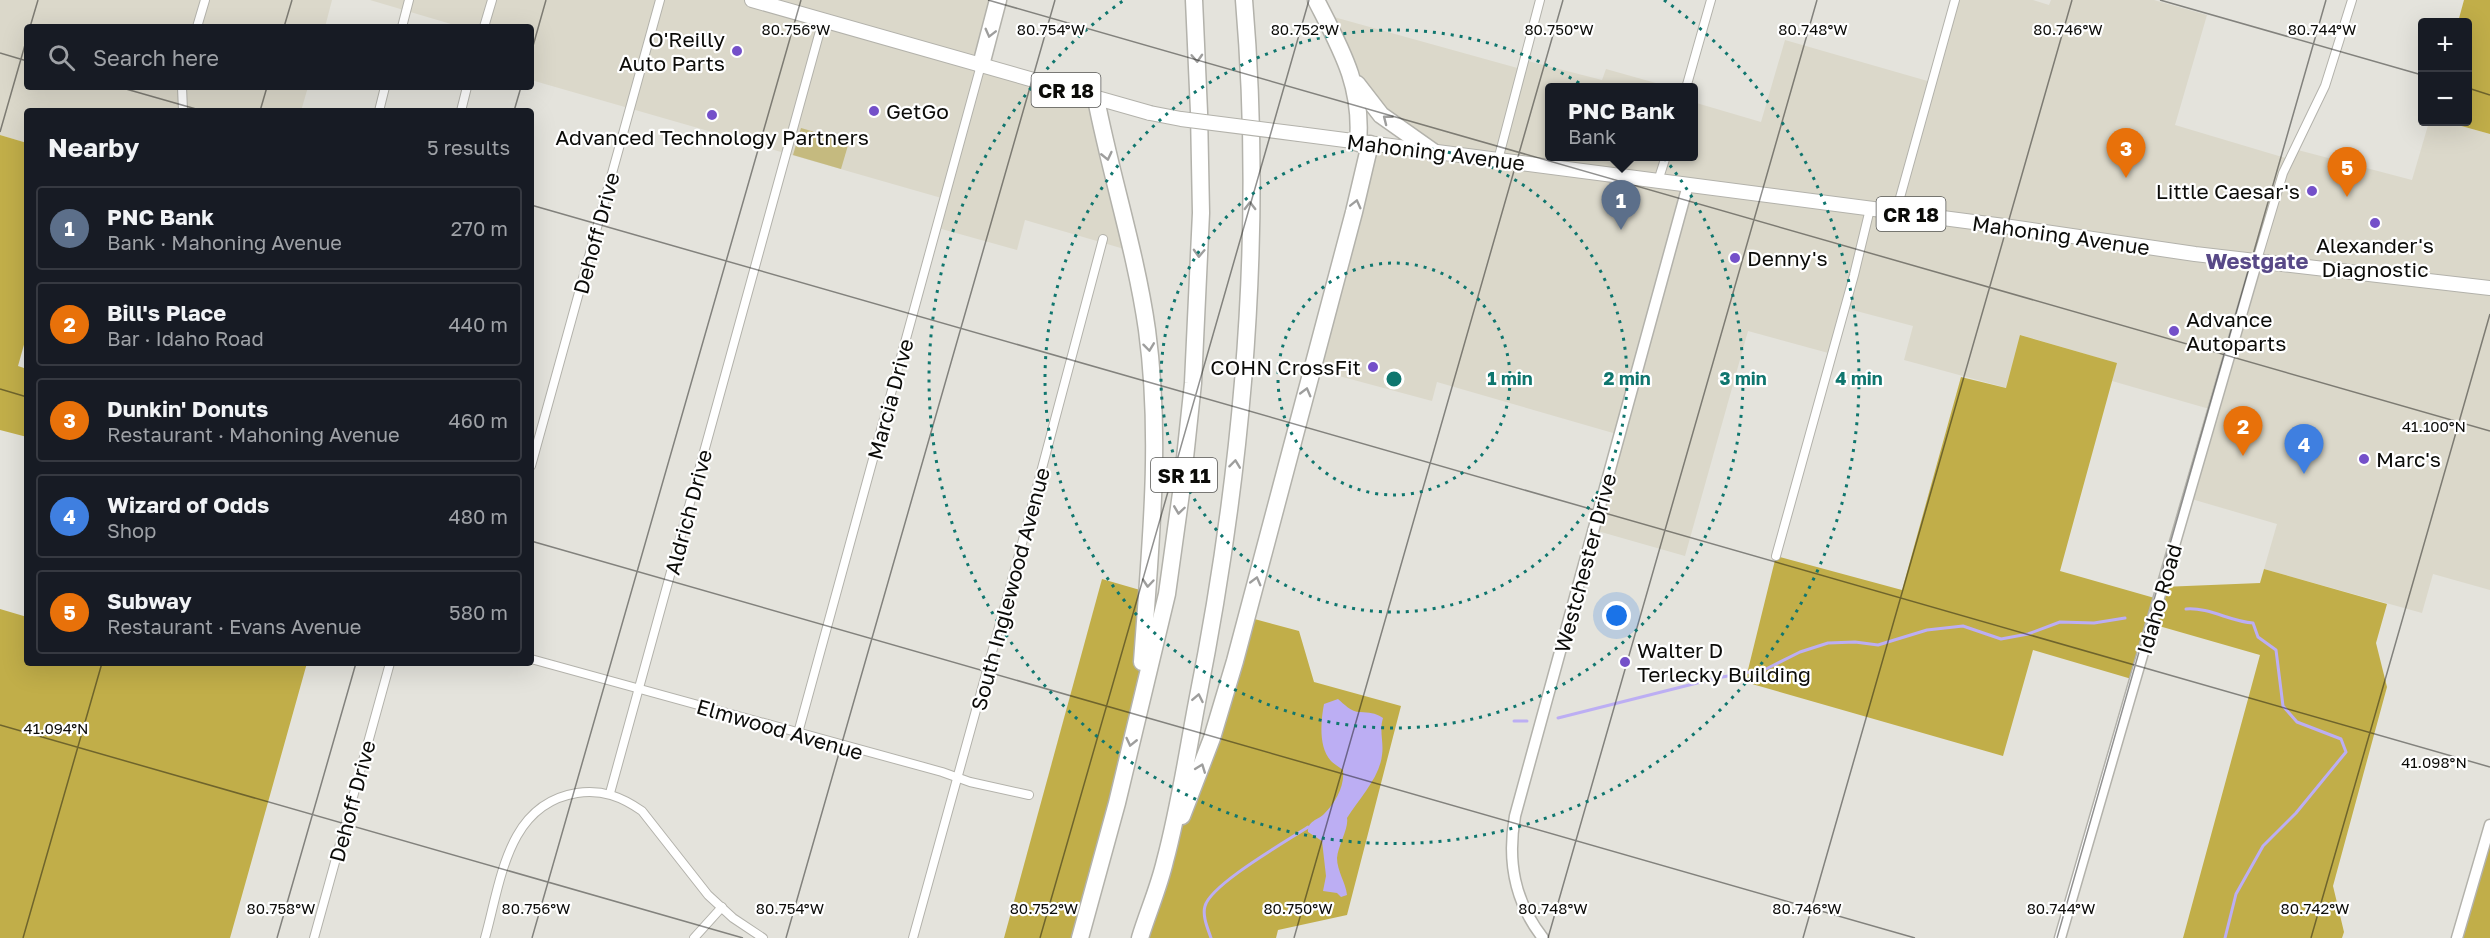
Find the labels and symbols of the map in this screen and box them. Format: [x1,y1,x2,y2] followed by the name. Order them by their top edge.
[762,20,830,38] text: 80.756°W
[1017,20,1085,38] text: 80.754°W
[1271,20,1339,38] text: 80.752°W
[1524,20,1594,38] text: 80.750°W
[1778,20,1848,38] text: 80.748°W
[2033,20,2103,38] text: 80.746°W
[2288,20,2356,38] text: 80.744°W
[619,26,725,76] place label: O'Reilly Auto Parts
[984,27,997,37] one-way arrow
[730,44,744,58] marker: O'Reilly Auto Parts
[1190,54,1203,63] one-way arrow
[1032,73,1100,107] road number: CR 18
[886,98,949,124] place label: GetGo
[867,104,881,118] marker: GetGo
[705,108,719,122] marker: Advanced Technology Partners
[1382,115,1393,126] one-way arrow
[555,124,869,150] place label: Advanced Technology Partners
[1345,128,1527,176] street label: Mahoning Avenue
[2106,128,2146,178] pin: 3
[2328,148,2366,197] pin: 5
[1100,151,1113,161] one-way arrow
[567,169,625,297] street label: Dehoff Drive
[2156,178,2300,204] place label: Little Caesar's
[1602,180,1640,230] pin: 1
[2305,184,2319,198] marker: Little Caesar's
[1876,197,1946,231] road number: CR 18
[1349,199,1362,209] one-way arrow
[1244,202,1256,211] one-way arrow
[1970,210,2152,260] street label: Mahoning Avenue
[2368,216,2382,230] marker: Alexander's Diagnostic
[2316,232,2434,282] place label: Alexander's Diagnostic
[1747,245,1828,271] place label: Denny's
[2206,247,2308,274] district label: Westgate
[1193,249,1206,258] one-way arrow
[1728,251,1742,265] marker: Denny's
[2186,306,2286,356] place label: Advance Autoparts
[2167,324,2181,338] marker: Advance Autoparts
[861,336,919,462] street label: Marcia Drive
[1142,342,1154,351] one-way arrow
[1210,354,1361,380] place label: COHN CrossFit
[1366,360,1380,374] marker: COHN CrossFit
[1487,367,1533,389] text: 1 min
[1603,367,1651,389] text: 2 min
[1719,367,1767,389] text: 3 min
[1835,367,1883,389] text: 4 min
[1384,369,1404,389] centre of rings
[1299,388,1312,398] one-way arrow
[2224,406,2262,456] pin: 2
[2402,417,2466,435] text: 41.100°N
[2284,424,2324,474] pin: 4
[2376,446,2441,472] place label: Marc's
[659,447,717,577] street label: Aldrich Drive
[2357,452,2371,466] marker: Marc's
[1151,458,1217,492] road number: SR 11
[1228,459,1240,468] one-way arrow
[965,465,1055,713] street label: South Inglewood Avenue
[1549,470,1621,656] street label: Westchester Drive
[1173,506,1186,515] one-way arrow
[2131,541,2187,657] street label: Idaho Road
[1249,576,1262,586] one-way arrow
[1142,579,1155,588] one-way arrow
[1602,601,1631,630] your location
[1637,637,1811,687] place label: Walter D Terlecky Building
[1618,655,1632,669] marker: Walter D Terlecky Building
[694,693,866,765] street label: Elmwood Avenue
[1191,693,1204,703] one-way arrow
[24,719,88,737] text: 41.094°N
[323,737,381,865] street label: Dehoff Drive
[1125,737,1138,747] one-way arrow
[2401,753,2467,771] text: 41.098°N
[1193,763,1206,774] one-way arrow
[246,899,316,917] text: 80.758°W
[502,899,570,917] text: 80.756°W
[756,899,824,917] text: 80.754°W
[1010,899,1078,917] text: 80.752°W
[1263,899,1333,917] text: 80.750°W
[1518,899,1588,917] text: 80.748°W
[1772,899,1842,917] text: 80.746°W
[2027,899,2095,917] text: 80.744°W
[2280,899,2350,917] text: 80.742°W

